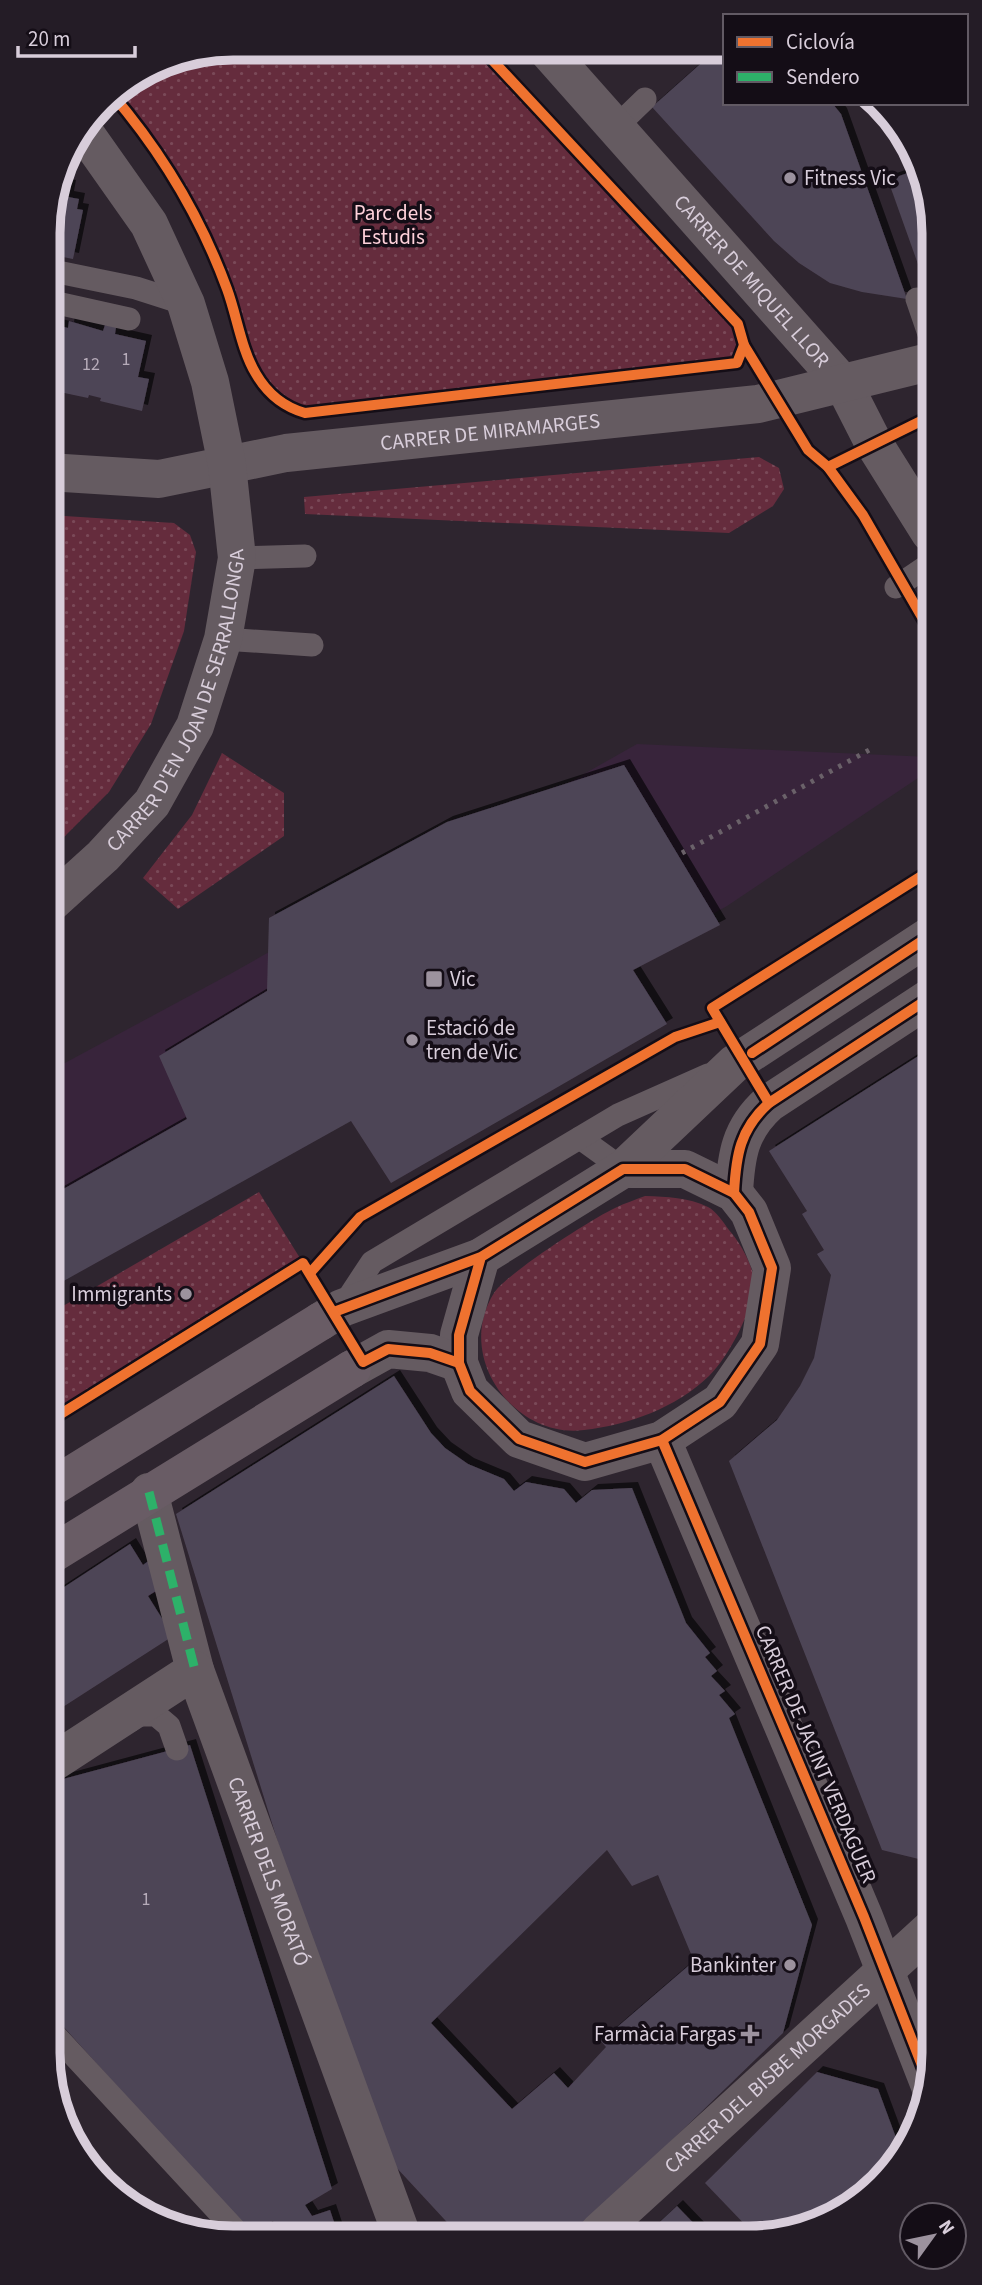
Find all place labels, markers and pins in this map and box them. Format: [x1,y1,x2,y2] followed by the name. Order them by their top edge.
[804,163,896,193] place label: Fitness Vic
[782,170,798,186] marker: Fitness Vic
[450,964,476,994] place label: Vic
[424,969,444,989] marker: Vic
[426,1013,519,1067] place label: Estació de tren de Vic
[404,1032,420,1048] marker: Estació de tren de Vic
[71,1279,172,1309] place label: Immigrants
[178,1286,194,1302] marker: Immigrants
[690,1950,777,1980] place label: Bankinter
[782,1957,798,1973] marker: Bankinter
[594,2019,736,2049] place label: Farmàcia Fargas
[742,2026,758,2042] marker: Farmàcia Fargas

